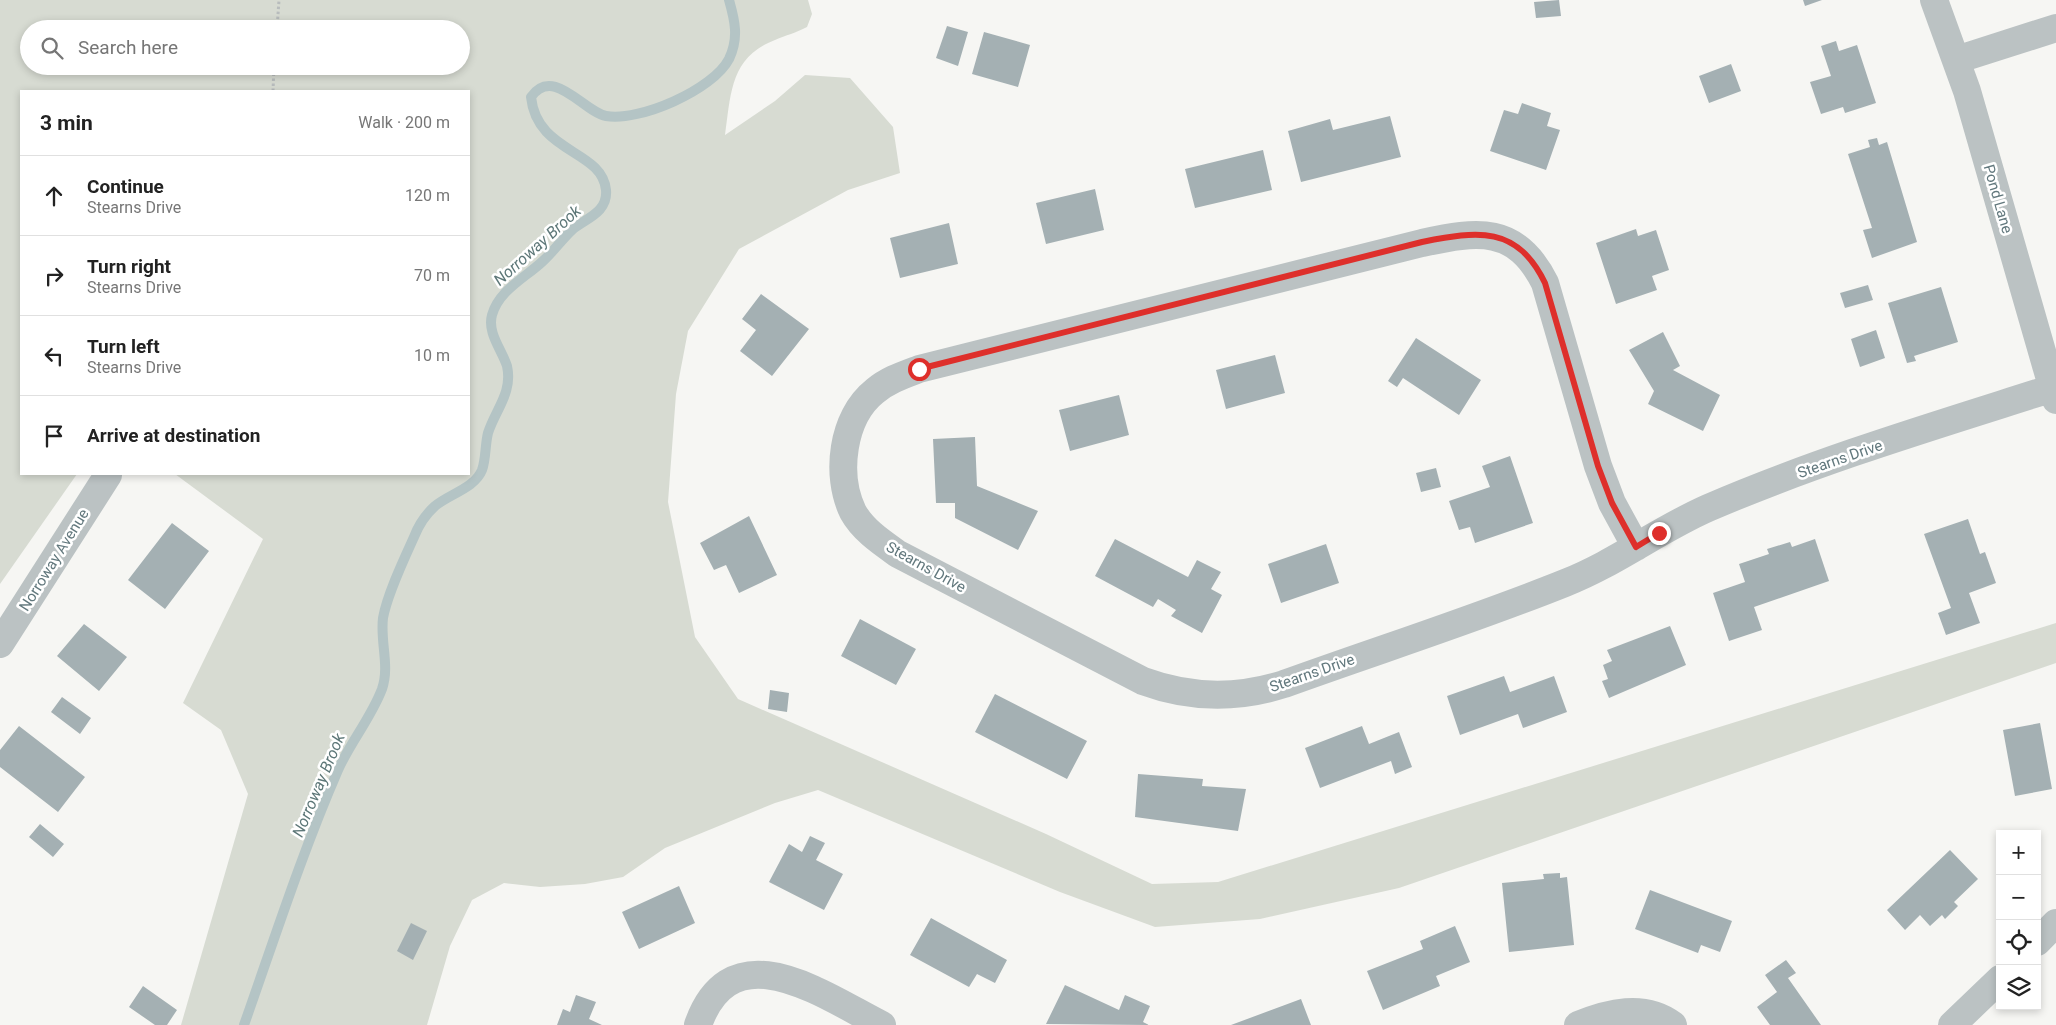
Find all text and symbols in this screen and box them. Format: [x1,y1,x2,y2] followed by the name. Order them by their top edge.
[20,20,470,75] search box
[38,34,66,62] icon: search
[78,36,178,59] text: Search here
[40,111,93,135] text: 3 min
[358,113,450,132] text: Walk · 200 m
[1980,162,2016,236] street label: Pond Lane
[87,175,164,198] text: Continue
[40,182,68,210] icon: ahead
[405,186,450,205] text: 120 m
[87,198,181,217] text: Stearns Drive
[490,201,586,289] water label: Norroway Brook
[87,255,171,278] text: Turn right
[40,262,68,290] icon: right
[414,266,450,285] text: 70 m
[87,278,181,297] text: Stearns Drive
[87,335,160,358] text: Turn left
[40,342,68,370] icon: left
[414,346,450,365] text: 10 m
[87,358,181,377] text: Stearns Drive
[908,358,931,381] route start
[40,422,68,450] icon: arrive
[87,424,260,447] text: Arrive at destination
[1795,436,1885,482] street label: Stearns Drive
[15,506,93,614] street label: Norroway Avenue
[1648,522,1671,545] route end
[883,538,969,596] street label: Stearns Drive
[1267,650,1357,696] street label: Stearns Drive
[288,729,349,840] water label: Norroway Brook
[1996,830,2041,1010] map controls
[1996,830,2041,875] button: +
[1996,875,2041,920] button: −
[1996,920,2041,965] button: locate
[1996,965,2041,1010] button: layers

